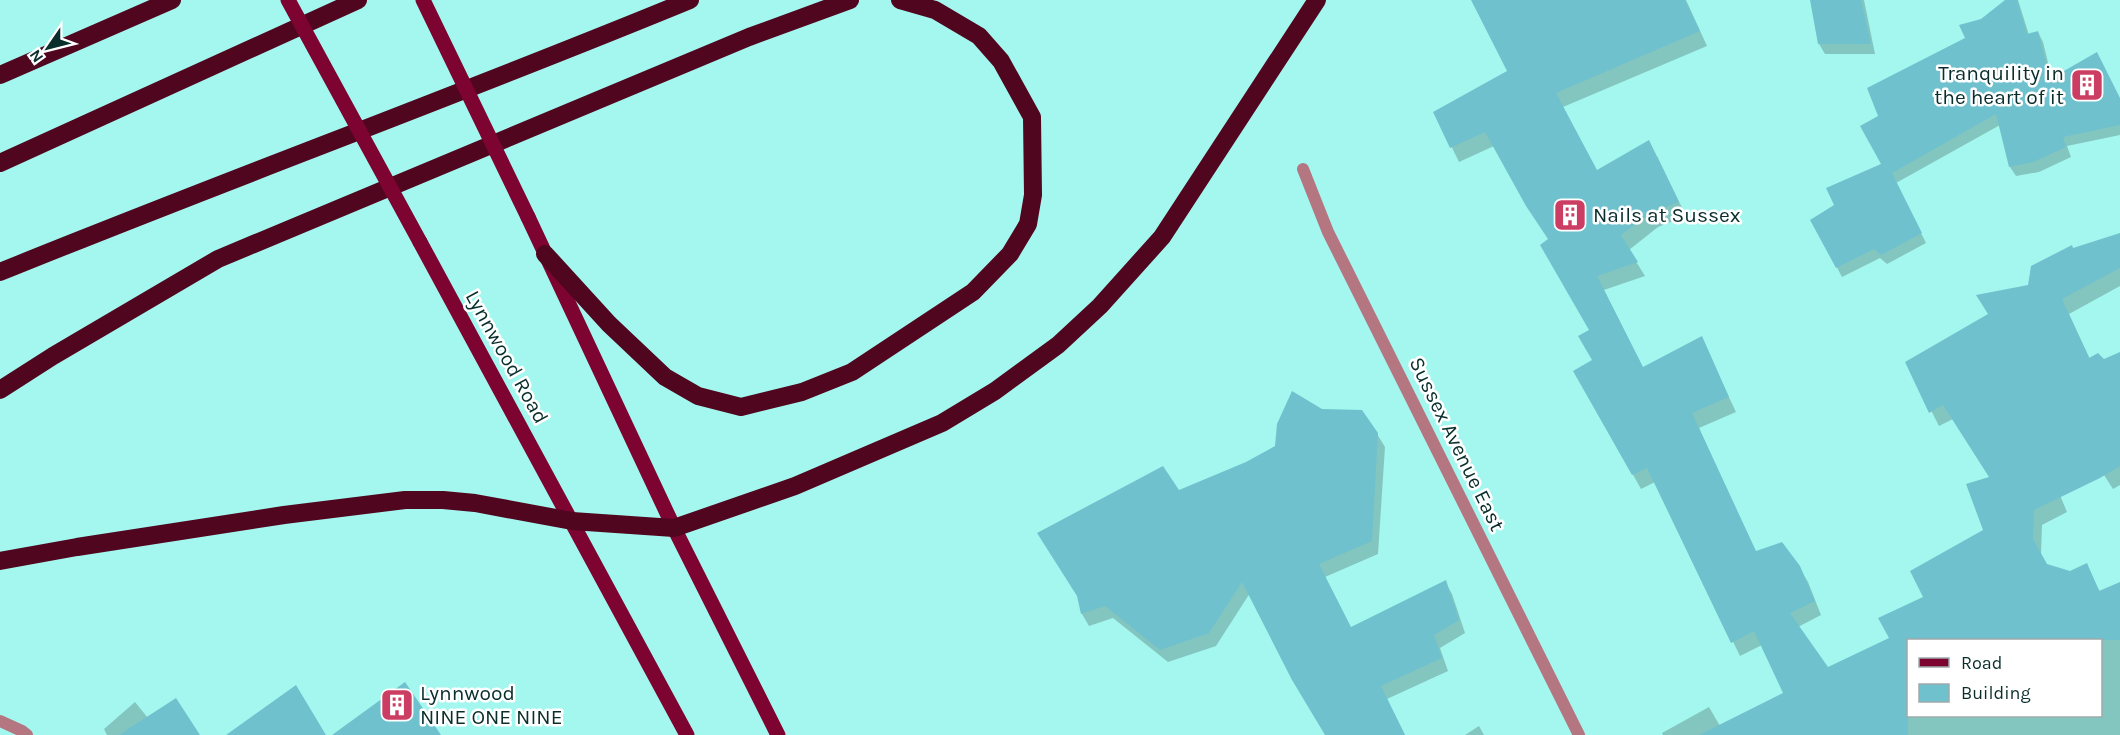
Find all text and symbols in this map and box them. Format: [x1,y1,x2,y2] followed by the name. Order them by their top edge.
[18,18,78,78] north arrow
[25,46,47,66] text: N
[1934,61,2064,109] place label: Tranquility in the heart of it
[2069,67,2105,103] building icon: Tranquility in the heart of it
[1552,197,1588,233] building icon: Nails at Sussex
[1593,203,1741,227] place label: Nails at Sussex
[461,286,553,428] street label: Lynnwood Road
[1404,353,1510,535] street label: Sussex Avenue East
[1907,639,2102,717] legend
[1961,652,2002,674] text: Road
[420,681,563,729] place label: Lynnwood NINE ONE NINE
[1961,682,2031,704] text: Building
[379,687,415,723] building icon: Lynnwood NINE ONE NINE

